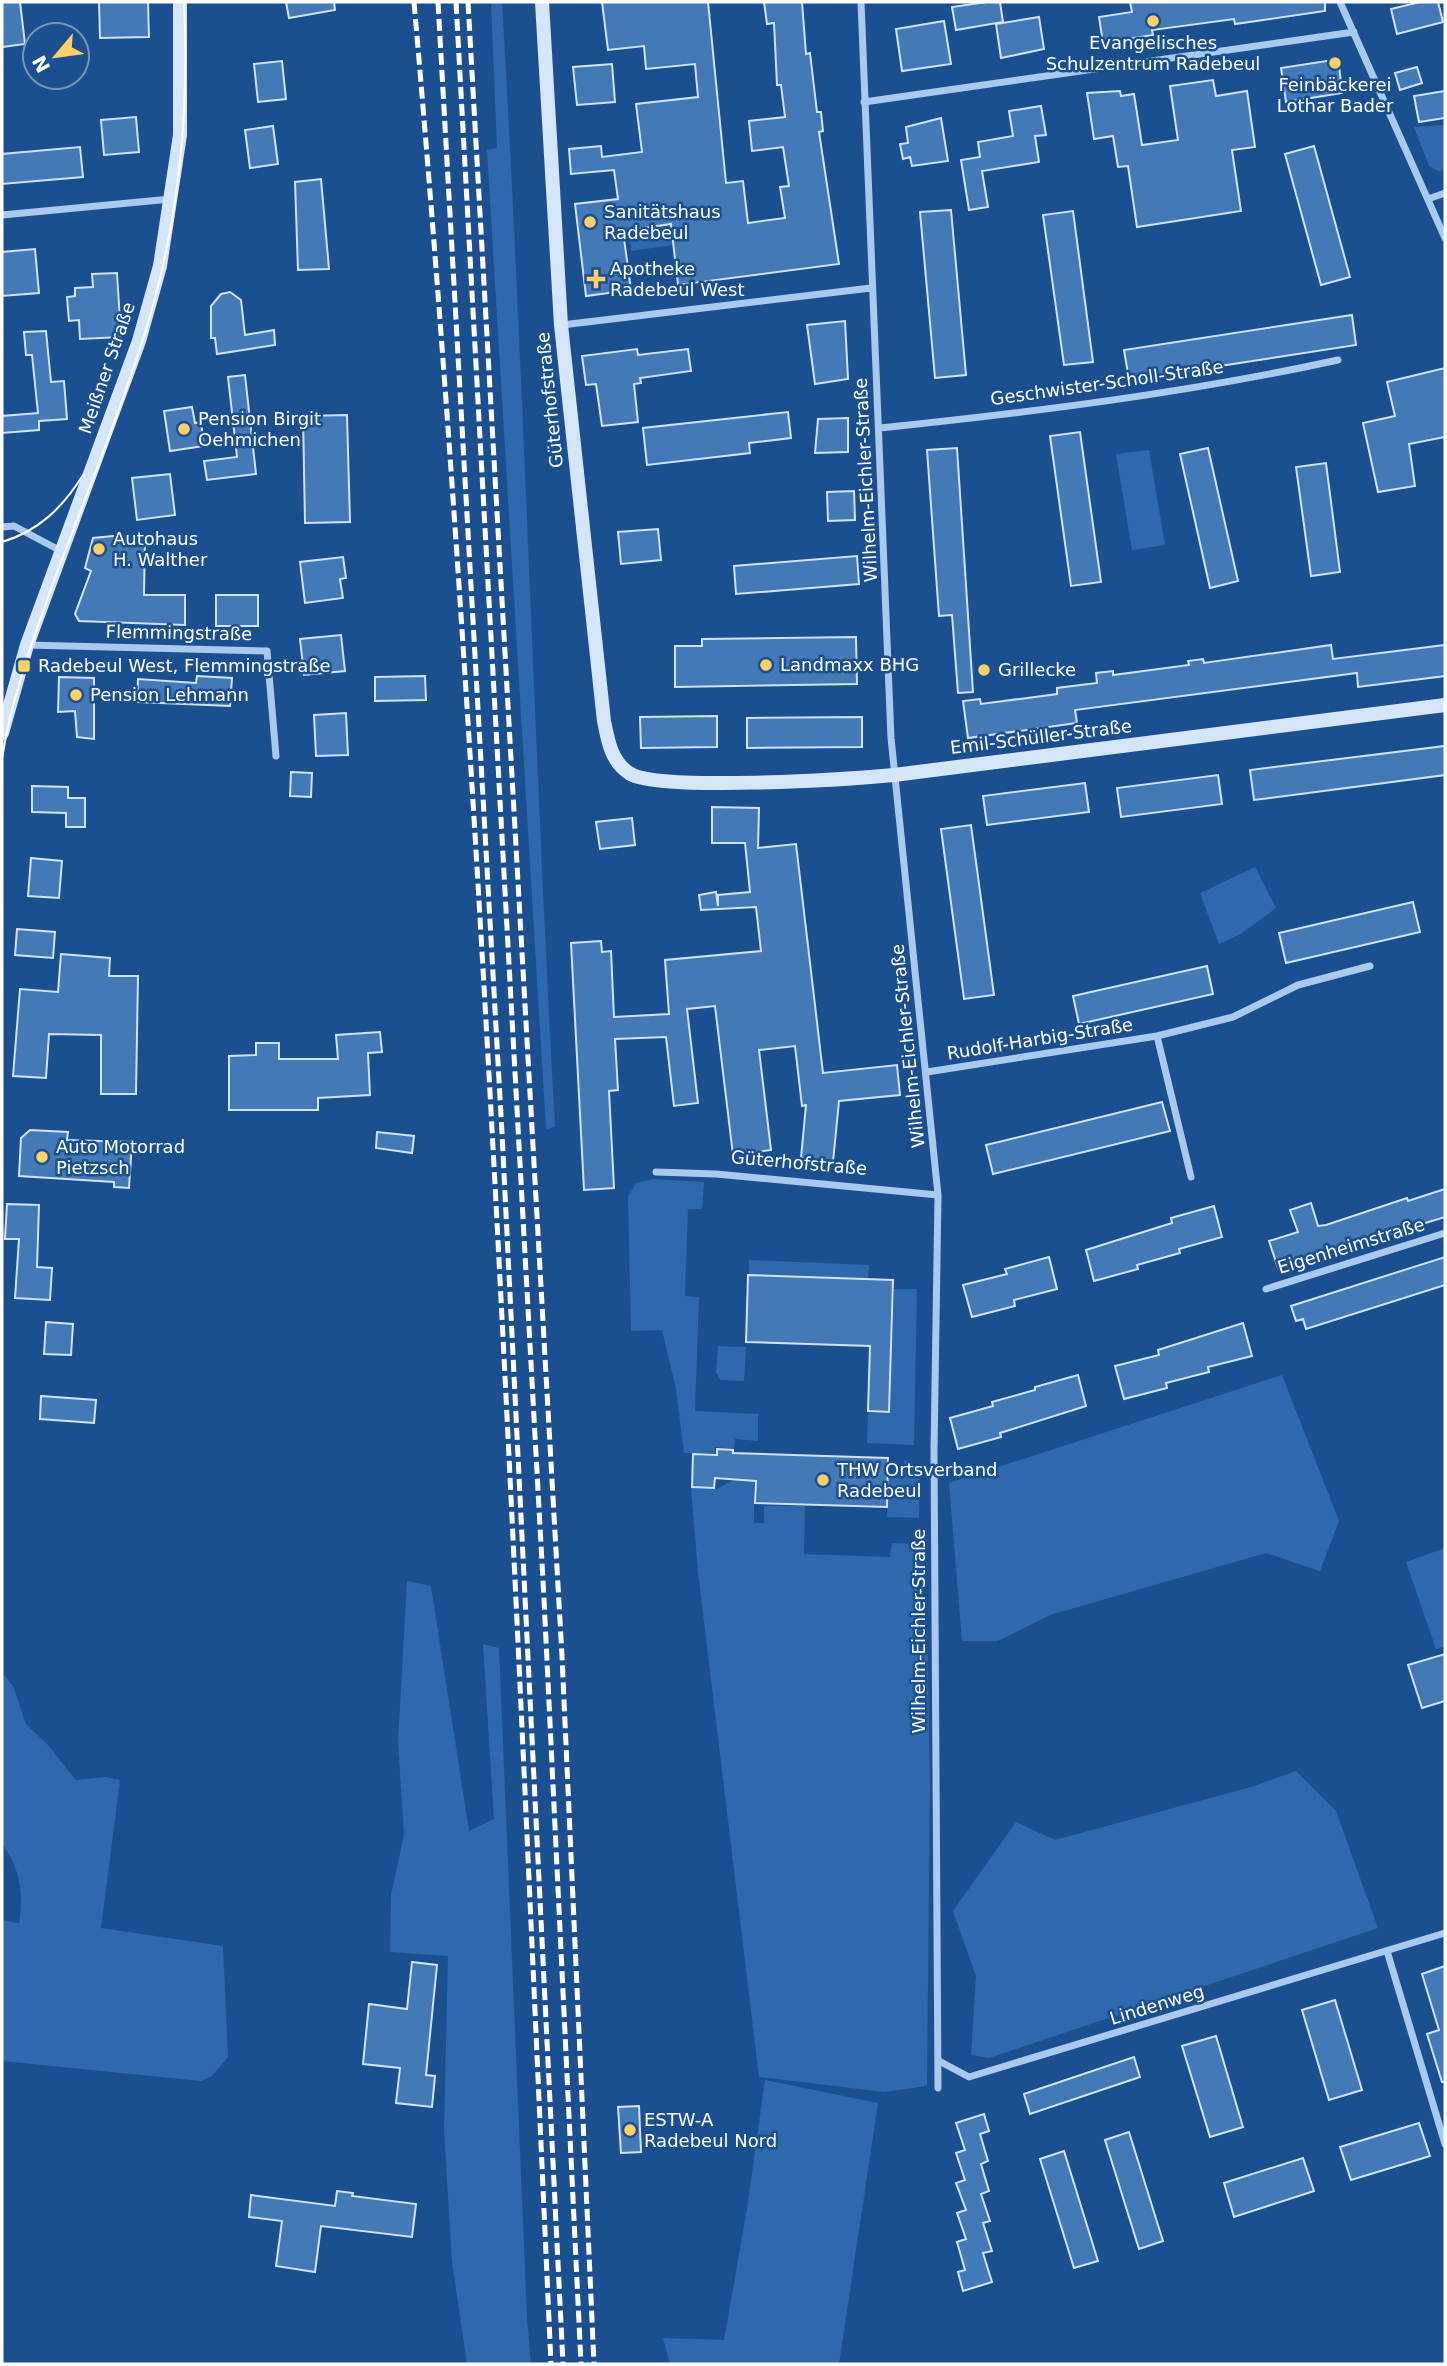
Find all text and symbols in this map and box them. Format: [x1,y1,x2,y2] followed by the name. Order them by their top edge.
[1145,13,1161,29] marker: Evangelisches Schulzentrum Radebeul
[21,21,91,91] north arrow
[1046,32,1260,74] place label: Evangelisches Schulzentrum Radebeul
[28,52,55,77] text: N
[1327,55,1343,71] marker: Feinbäckerei Lothar Bader
[1277,74,1394,116] place label: Feinbäckerei Lothar Bader
[604,201,721,243] place label: Sanitätshaus Radebeul
[582,214,598,230] marker: Sanitätshaus Radebeul
[610,258,745,300] place label: Apotheke Radebeul West
[588,271,604,287] marker: Apotheke Radebeul West
[74,299,139,436] street label: Meißner Straße
[532,331,567,469] street label: Güterhofstraße
[989,356,1225,409] street label: Geschwister-Scholl-Straße
[850,377,881,583] street label: Wilhelm-Eichler-Straße
[198,408,321,450] place label: Pension Birgit Oehmichen
[176,421,192,437] marker: Pension Birgit Oehmichen
[113,528,208,570] place label: Autohaus H. Walther
[91,541,107,557] marker: Autohaus H. Walther
[106,621,252,644] street label: Flemmingstraße
[780,654,919,675] place label: Landmaxx BHG
[38,655,331,676] place label: Radebeul West, Flemmingstraße
[758,657,774,673] marker: Landmaxx BHG
[16,658,32,674] marker: Radebeul West, Flemmingstraße
[998,659,1076,680] place label: Grillecke
[976,662,992,678] marker: Grillecke
[90,684,249,705] place label: Pension Lehmann
[68,687,84,703] marker: Pension Lehmann
[949,715,1133,758] street label: Emil-Schüller-Straße
[886,943,929,1149] street label: Wilhelm-Eichler-Straße
[945,1013,1134,1064] street label: Rudolf-Harbig-Straße
[56,1136,185,1178] place label: Auto Motorrad Pietzsch
[730,1146,868,1179] street label: Güterhofstraße
[34,1149,50,1165] marker: Auto Motorrad Pietzsch
[1275,1213,1427,1278] street label: Eigenheimstraße
[836,1459,997,1501] place label: THW Ortsverband Radebeul
[815,1472,831,1488] marker: THW Ortsverband Radebeul
[908,1529,929,1733] street label: Wilhelm-Eichler-Straße
[1107,1980,1207,2029] street label: Lindenweg
[644,2109,777,2151] place label: ESTW-A Radebeul Nord
[622,2122,638,2138] marker: ESTW-A Radebeul Nord

